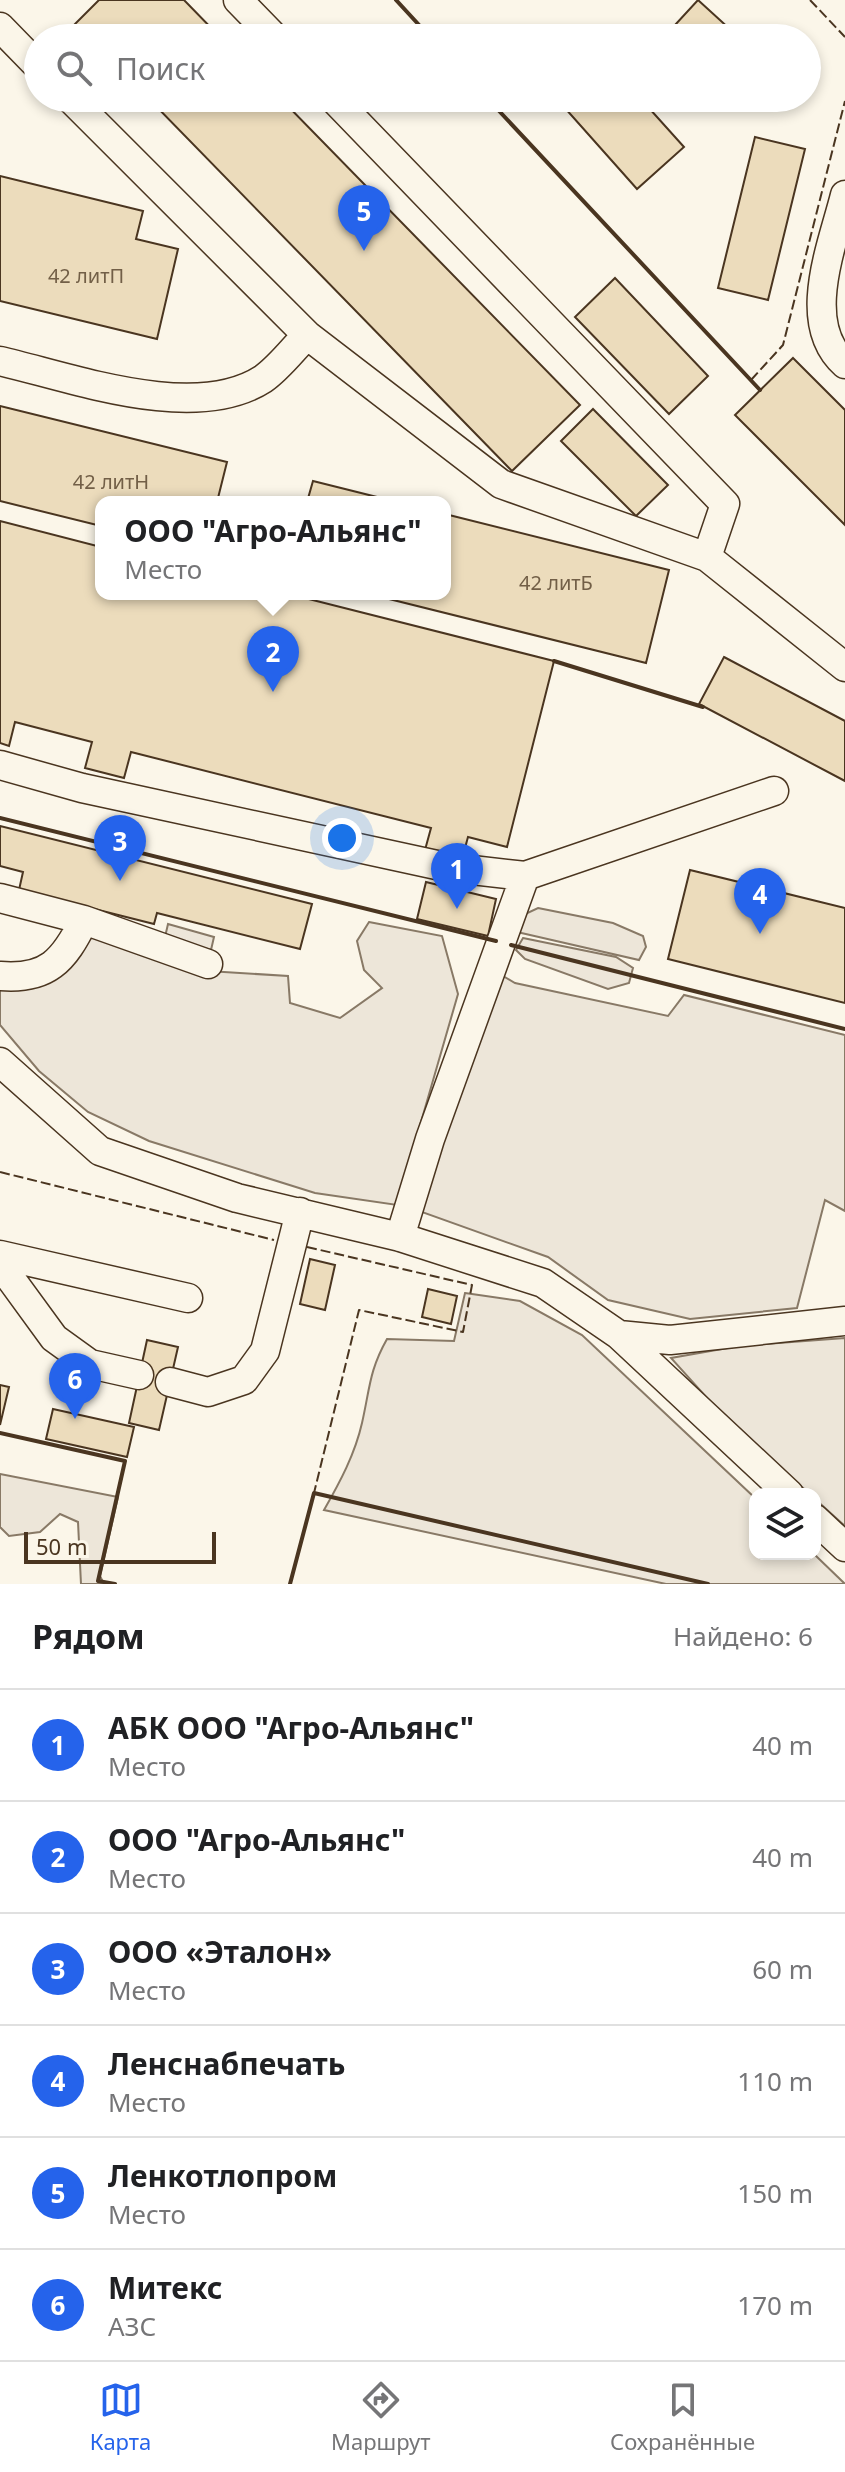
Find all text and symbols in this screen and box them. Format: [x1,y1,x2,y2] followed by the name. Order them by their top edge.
[24,24,821,112] search box
[52,46,96,90] icon: search
[116,48,205,89] text: Поиск
[338,185,390,251] pin: 5
[48,262,124,289] house number: 42 литП
[73,468,149,495] house number: 42 литН
[95,496,451,600] popup
[124,510,422,551] text: ООО "Агро-Альянс"
[124,551,202,587] text: Место
[519,569,593,596] house number: 42 литБ
[247,626,299,692] pin: 2
[94,815,146,881] pin: 3
[322,818,362,858] your location
[431,843,483,909] pin: 1
[734,868,786,934] pin: 4
[49,1353,101,1419] pin: 6
[749,1488,821,1560] map controls
[749,1488,821,1560] button: layers
[24,1528,216,1564] scale bar
[36,1531,87,1561] text: 50 m
[32,1613,145,1659] text: Рядом
[673,1618,813,1654] text: Найдено: 6
[108,1707,474,1748] text: АБК ООО "Агро-Альянс"
[51,1727,65,1763] text: 1
[752,1727,813,1763] text: 40 m
[108,1748,186,1784] text: Место
[108,1819,405,1860] text: ООО "Агро-Альянс"
[51,1839,65,1875] text: 2
[752,1839,813,1875] text: 40 m
[108,1860,186,1896] text: Место
[108,1931,332,1972] text: ООО «Эталон»
[51,1951,65,1987] text: 3
[752,1951,813,1987] text: 60 m
[108,1972,186,2008] text: Место
[108,2043,345,2084] text: Ленснабпечать
[51,2063,65,2099] text: 4
[737,2063,813,2099] text: 110 m
[108,2084,186,2120] text: Место
[108,2155,337,2196] text: Ленкотлопром
[51,2175,65,2211] text: 5
[737,2175,813,2211] text: 150 m
[108,2196,186,2232] text: Место
[108,2267,222,2308] text: Митекс
[51,2287,65,2323] text: 6
[737,2287,813,2323] text: 170 m
[108,2308,156,2344] text: АЗС
[90,2378,151,2456] tab: Карта
[331,2378,430,2456] tab: Маршрут
[610,2378,755,2456] tab: Сохранённые

